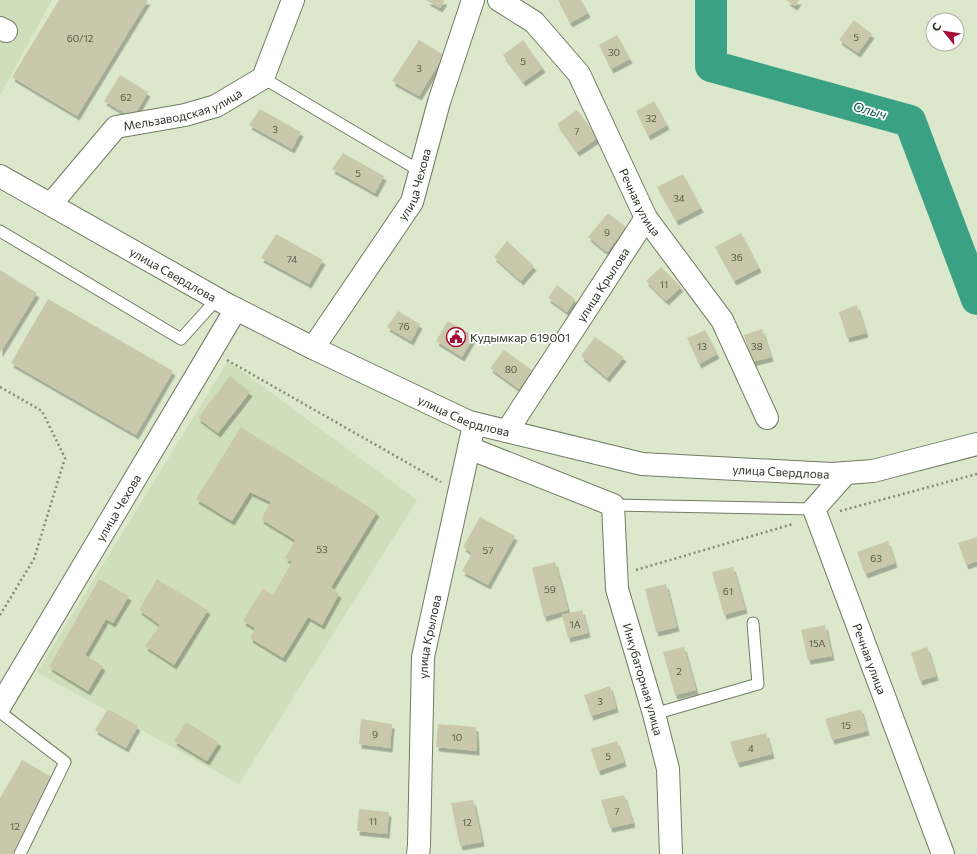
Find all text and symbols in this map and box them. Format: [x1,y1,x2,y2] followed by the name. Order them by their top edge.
[925,12,965,52] north arrow
[928,20,944,33] text: С
[853,31,859,43] house number: 5
[67,32,94,44] house number: 60/12
[608,46,620,58] house number: 30
[520,55,526,67] house number: 5
[416,62,422,74] house number: 3
[122,85,244,133] street label: Мельзаводская улица
[120,91,132,103] house number: 62
[851,98,889,122] water label: Олыч
[645,112,657,124] house number: 32
[272,123,278,135] house number: 3
[574,125,580,137] house number: 7
[395,147,433,223] street label: улица Чехова
[617,166,664,239] street label: Речная улица
[355,167,361,179] house number: 5
[673,192,685,204] house number: 34
[604,226,610,238] house number: 9
[127,244,219,304] street label: улица Свердлова
[573,245,632,324] street label: улица Крылова
[731,251,743,263] house number: 36
[287,253,297,265] house number: 74
[660,278,668,290] house number: 11
[398,320,410,332] house number: 76
[445,326,467,348] public building icon: Кудымкар 619001
[470,330,570,344] place label: Кудымкар 619001
[697,340,707,352] house number: 13
[751,340,763,352] house number: 38
[505,363,517,375] house number: 80
[416,392,511,439] street label: улица Свердлова
[732,462,830,481] street label: улица Свердлова
[93,471,143,543] street label: улица Чехова
[316,543,328,555] house number: 53
[482,544,494,556] house number: 57
[870,552,882,564] house number: 63
[544,583,556,595] house number: 59
[723,585,733,597] house number: 61
[416,593,444,679] street label: улица Крылова
[569,618,581,630] house number: 1А
[620,621,666,737] street label: Инкубаторная улица
[850,621,890,696] street label: Речная улица
[809,637,825,649] house number: 15А
[676,665,682,677] house number: 2
[597,695,603,707] house number: 3
[841,719,851,731] house number: 15
[372,728,378,740] house number: 9
[452,731,462,743] house number: 10
[748,742,754,754] house number: 4
[605,750,611,762] house number: 5
[614,805,620,817] house number: 7
[369,815,377,827] house number: 11
[462,816,472,828] house number: 12
[10,820,20,832] house number: 12

